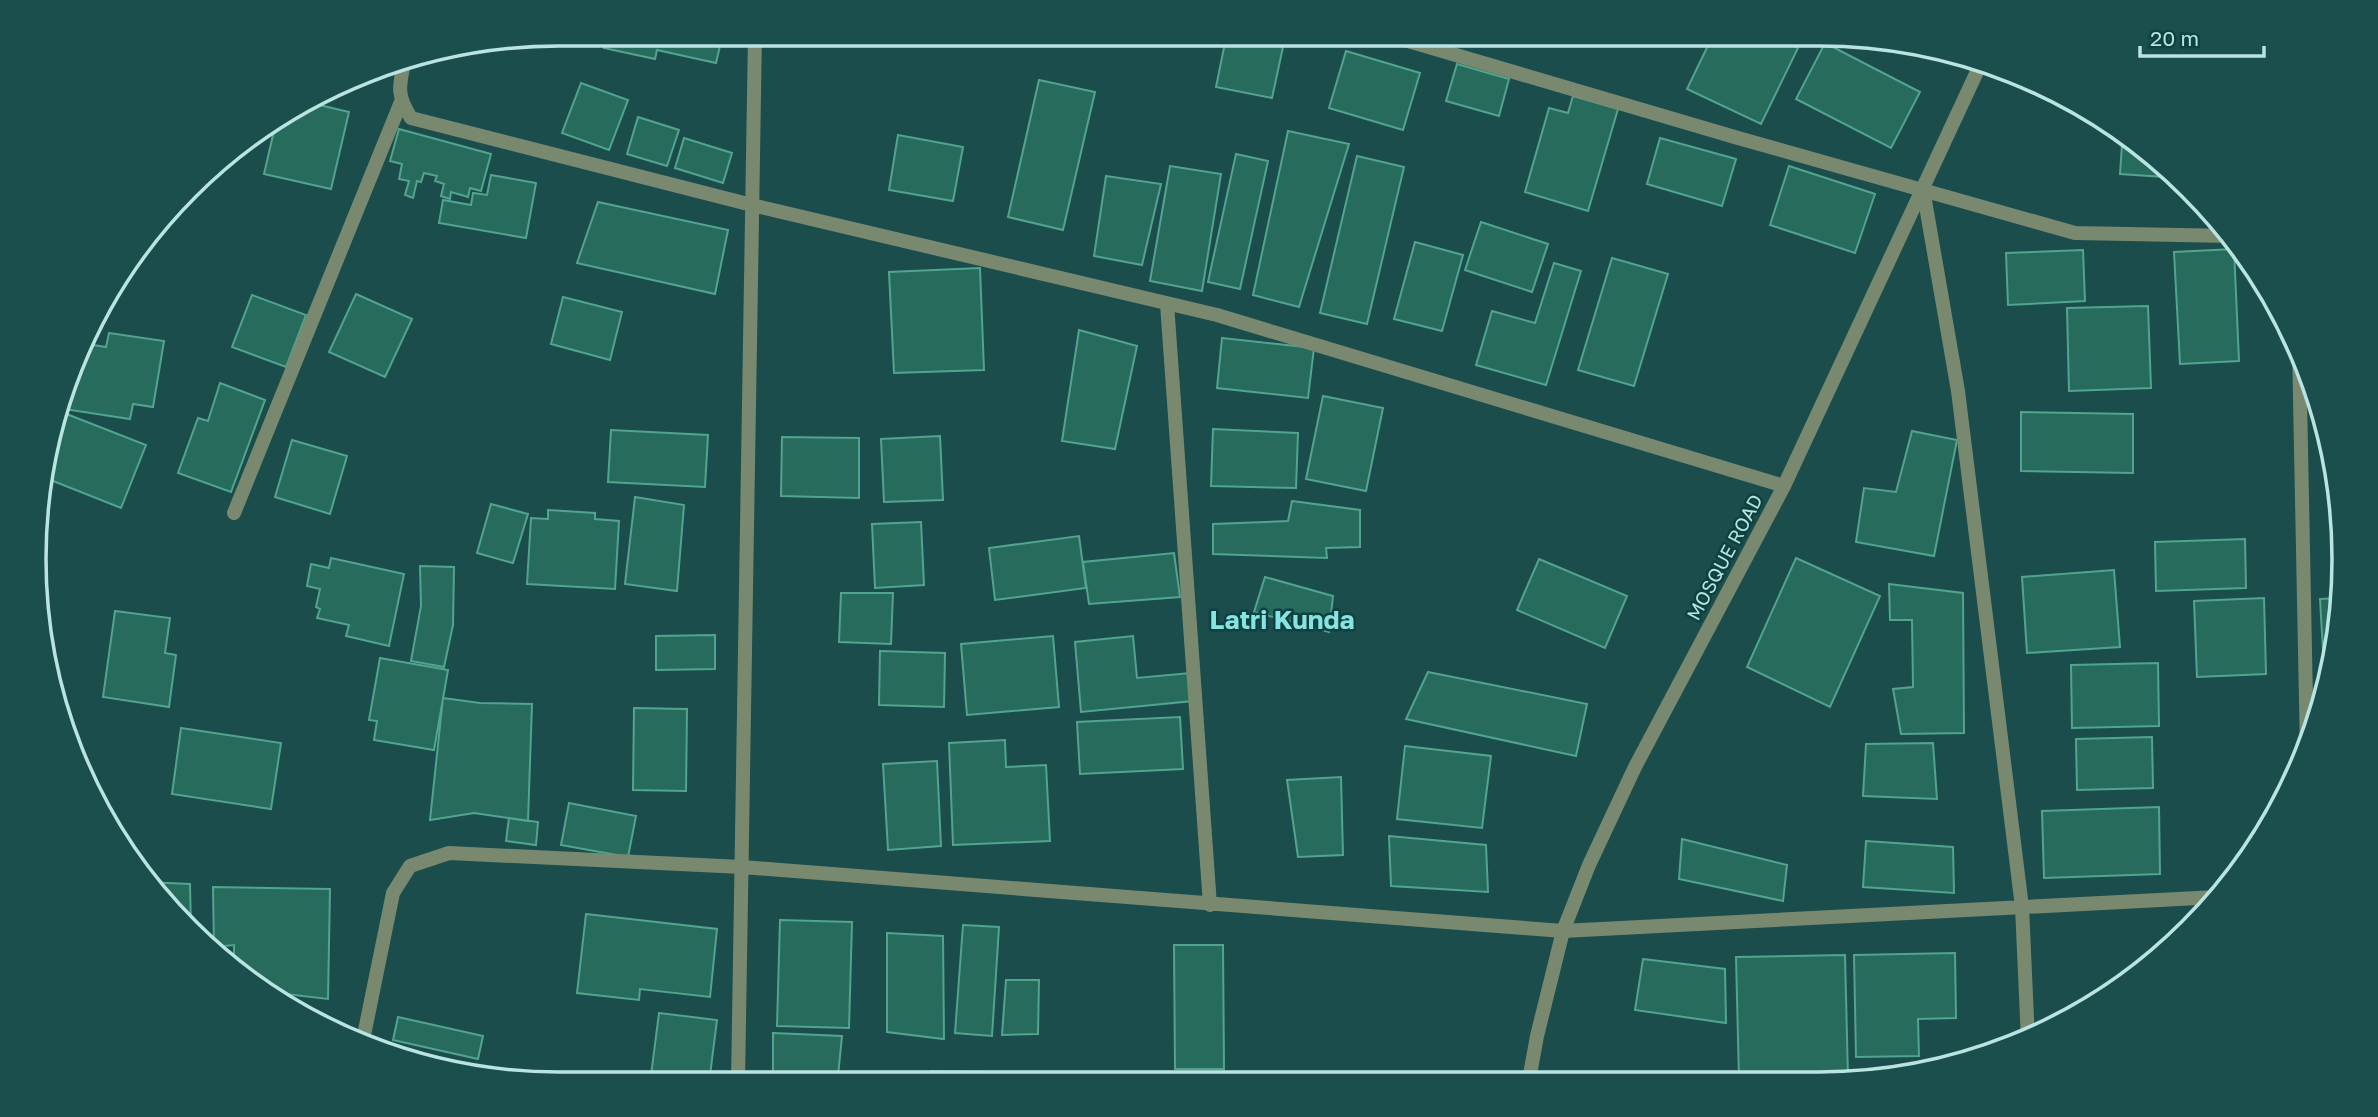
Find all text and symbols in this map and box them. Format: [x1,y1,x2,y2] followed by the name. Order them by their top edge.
[2140,14,2264,58] scale bar
[2150,25,2199,51] text: 20 m
[1681,490,1767,624] street label: MOSQUE ROAD
[1209,604,1355,635] district label: Latri Kunda

